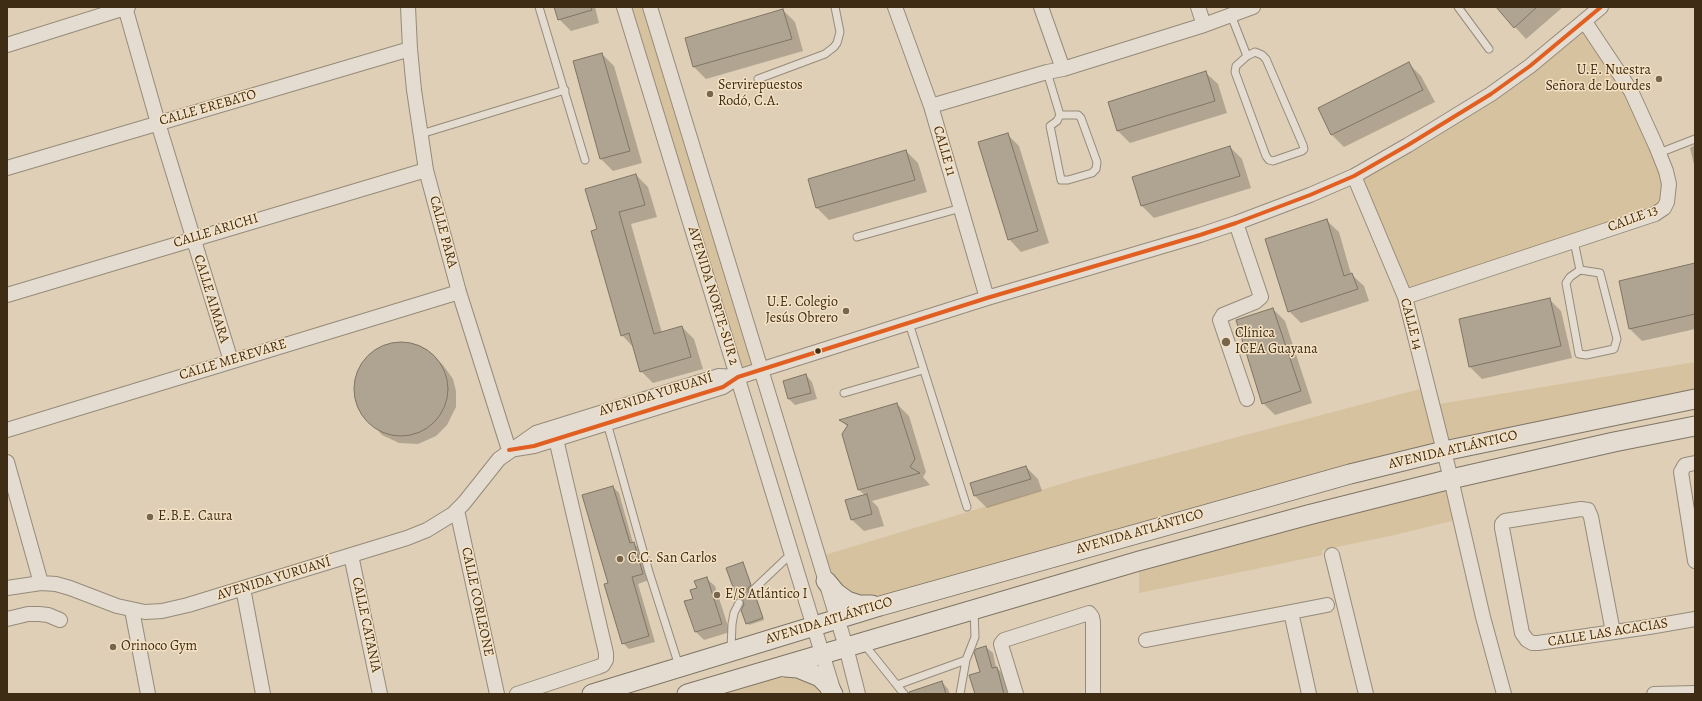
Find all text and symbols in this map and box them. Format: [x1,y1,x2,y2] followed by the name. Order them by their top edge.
[1545,63,1651,96] place label: U.E. Nuestra Señora de Lourdes
[1654,74,1664,84] marker: U.E. Nuestra Señora de Lourdes
[718,78,803,110] place label: Servirepuestos Rodó, C.A.
[158,86,258,130] street label: CALLE EREBATO
[705,89,715,99] marker: Servirepuestos Rodó, C.A.
[929,124,959,178] street label: CALLE 11
[425,194,461,270] street label: CALLE PARA
[1606,202,1660,236] street label: CALLE 13
[172,210,260,252] street label: CALLE ARICHI
[684,225,742,367] street label: AVENIDA NORTE-SUR 2
[190,253,232,345] street label: CALLE AIMARA
[766,295,838,328] place label: U.E. Colegio Jesús Obrero
[1396,296,1426,352] street label: CALLE 14
[841,306,851,316] marker: U.E. Colegio Jesús Obrero
[1235,326,1318,358] place label: Clínica ICEA Guayana
[177,336,289,384] street label: CALLE MEREVARE
[1220,336,1232,348] marker: Clínica ICEA Guayana
[813,346,823,356] unlabelled marker
[597,370,715,420] street label: AVENIDA YURUANÍ
[1387,427,1519,473] street label: AVENIDA ATLÁNTICO
[1074,506,1206,558] street label: AVENIDA ATLÁNTICO
[158,509,233,525] place label: E.B.E. Caura
[145,512,155,522] marker: E.B.E. Caura
[457,546,497,658] street label: CALLE CORLEONE
[628,551,717,567] place label: C.C. San Carlos
[215,554,333,604] street label: AVENIDA YURUANÍ
[615,554,625,564] marker: C.C. San Carlos
[348,576,384,674] street label: CALLE CATANIA
[725,587,808,603] place label: E/S Atlántico I
[712,590,722,600] marker: E/S Atlántico I
[763,594,895,648] street label: AVENIDA ATLÁNTICO
[1547,615,1669,651] street label: CALLE LAS ACACIAS
[121,639,197,655] place label: Orinoco Gym
[108,642,118,652] marker: Orinoco Gym

